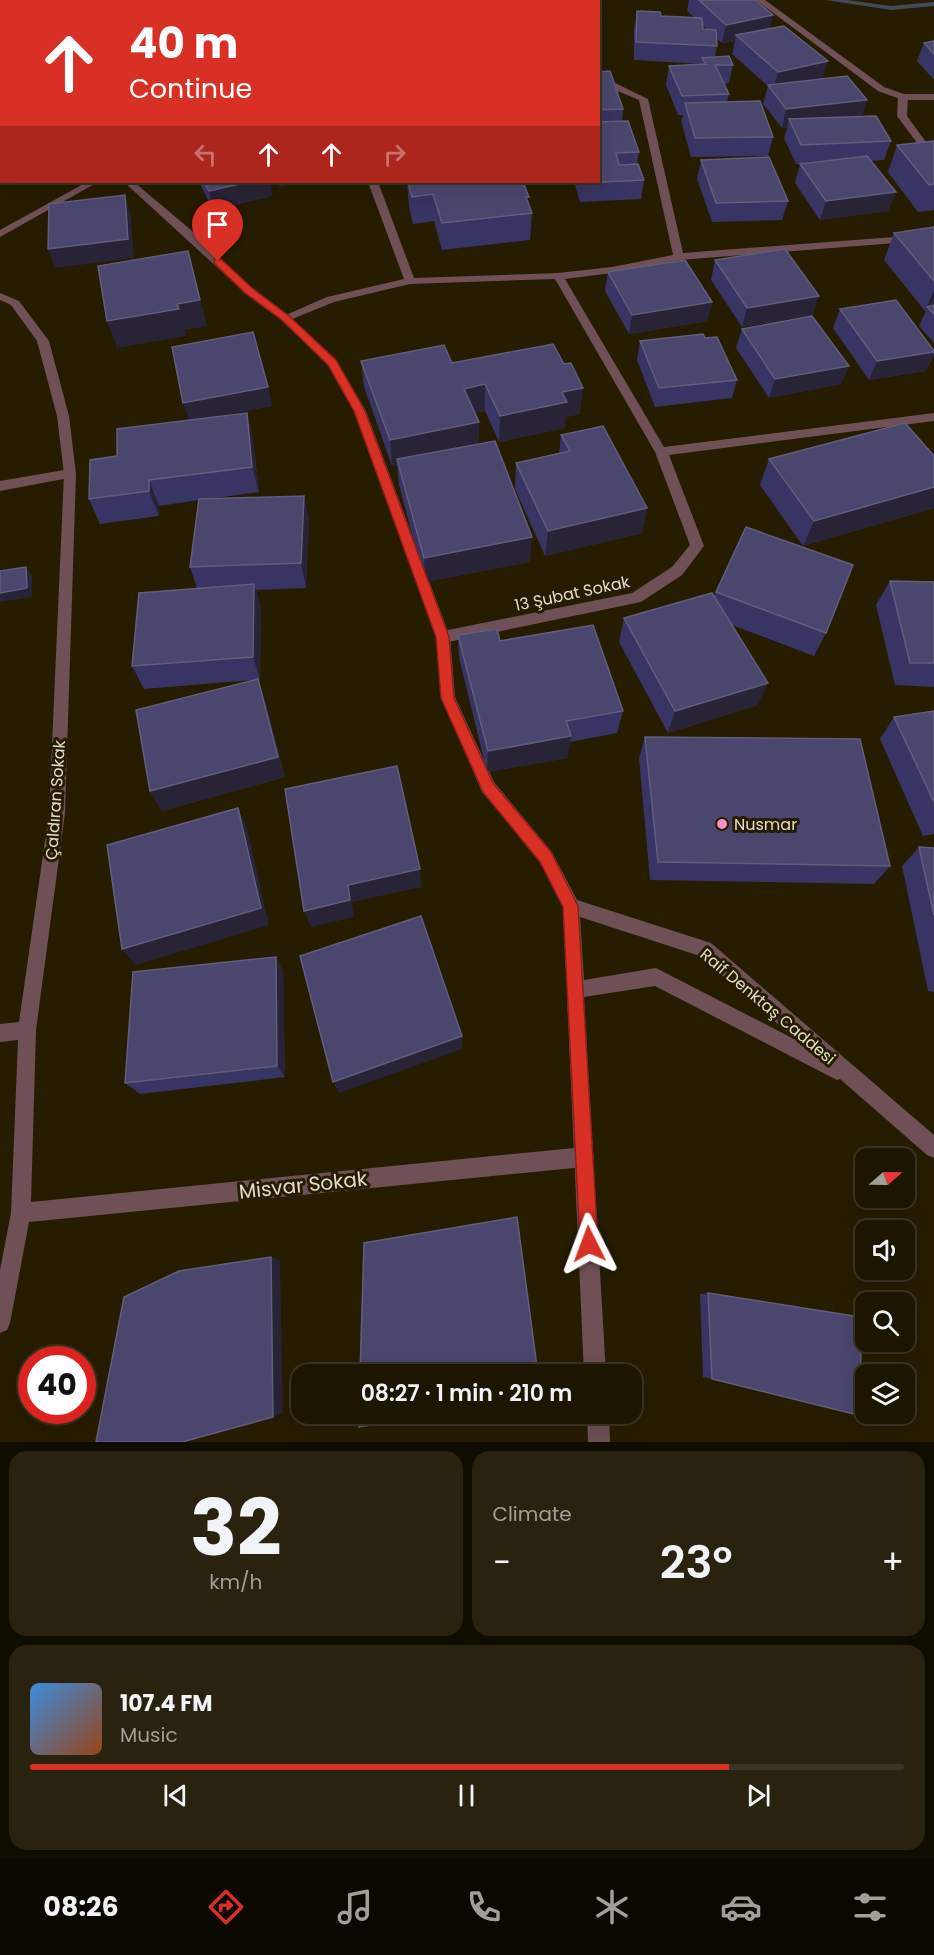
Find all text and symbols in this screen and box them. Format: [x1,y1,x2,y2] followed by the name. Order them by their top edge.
[129,14,238,73] text: 40 m
[30,24,108,102] icon: ahead
[129,70,252,107] text: Continue
[189,138,222,171] icon: left
[252,138,285,171] icon: ahead
[315,138,348,171] icon: ahead
[378,138,411,171] icon: right
[192,199,243,261] pin
[201,208,234,241] icon: arrive
[512,570,633,617] street label: 13 Şubat Sokak
[40,739,71,861] street label: Çaldıran Sokak
[734,813,797,836] place label: Nusmar
[715,817,729,831] marker: Nusmar
[695,943,840,1070] street label: Raif Denktaş Caddesi
[855,1148,915,1208] north arrow
[855,1148,915,1424] map controls
[237,1164,369,1206] street label: Misvar Sokak
[557,1212,621,1276] position arrow
[855,1220,915,1280] button: sound
[855,1292,915,1352] button: search
[18,1346,96,1424] speed limit sign: 40
[855,1364,915,1424] button: layers
[361,1378,572,1409] text: 08:27 · 1 min · 210 m
[190,1473,282,1582] text: 32
[493,1500,572,1528] text: Climate
[660,1531,732,1594] text: 23°
[493,1539,511,1586] text: −
[881,1539,904,1586] text: +
[209,1568,262,1596] text: km/h
[120,1688,212,1719] text: 107.4 FM
[120,1721,178,1749] text: Music
[159,1779,192,1812] icon: previous
[450,1779,483,1812] icon: pause
[742,1779,775,1812] icon: next
[205,1886,247,1928] icon: directions
[334,1886,376,1928] icon: music
[463,1886,505,1928] icon: phone
[591,1886,633,1928] icon: climate
[720,1886,762,1928] icon: car
[849,1886,891,1928] icon: filters
[43,1888,119,1925] text: 08:26

